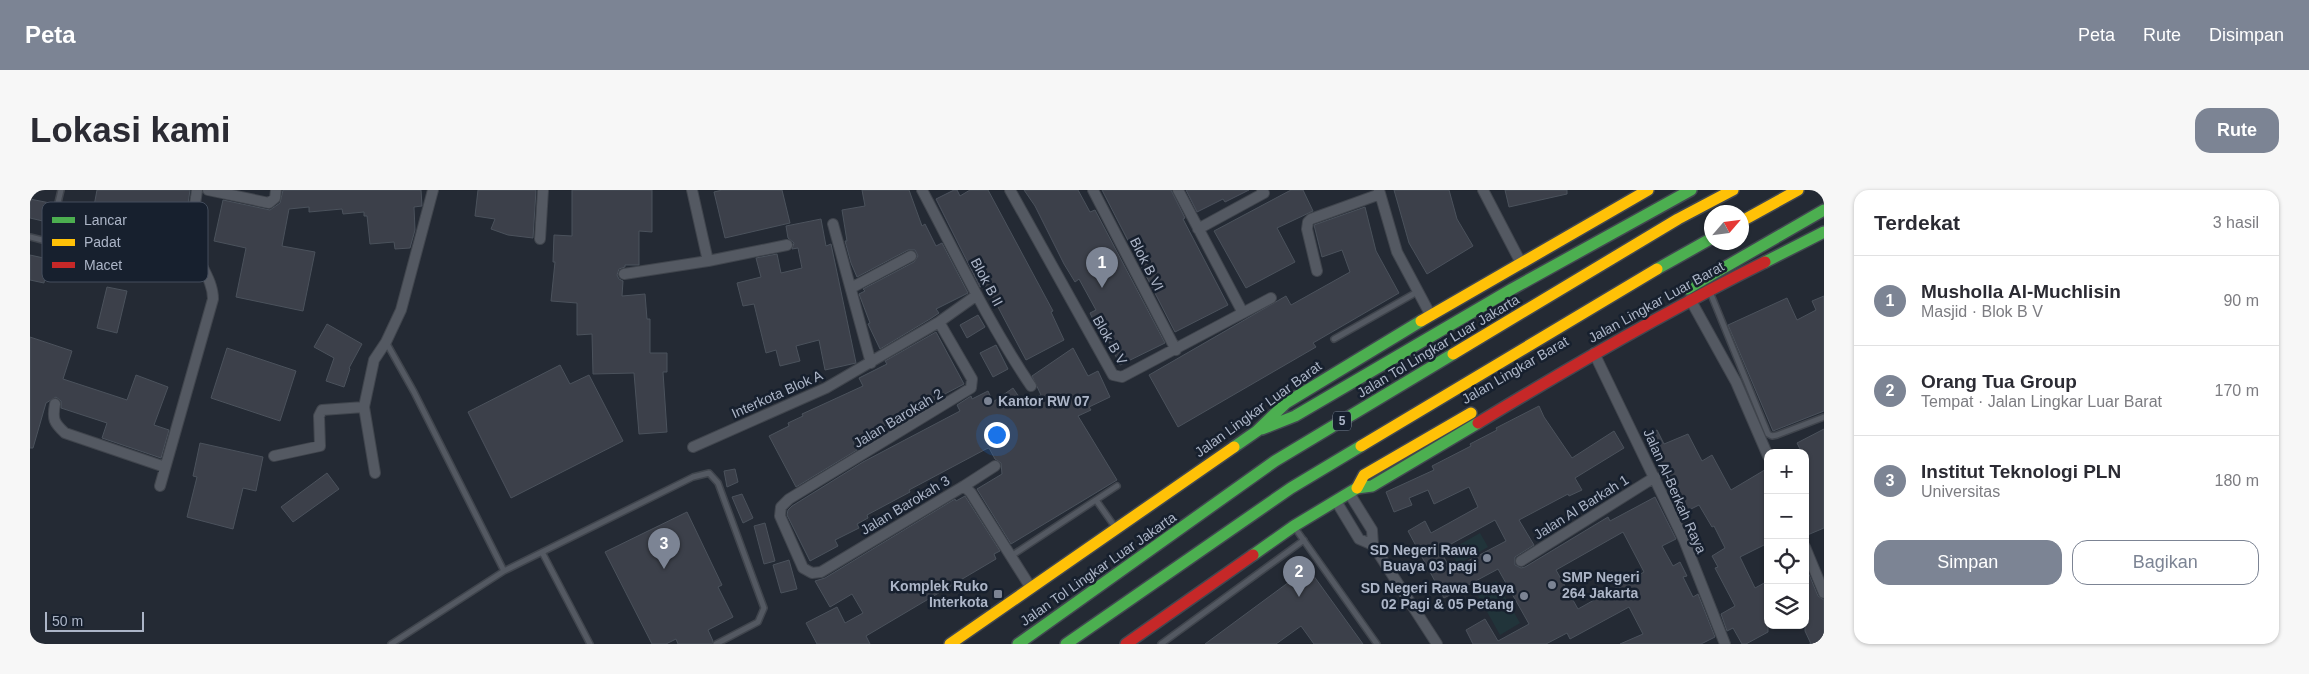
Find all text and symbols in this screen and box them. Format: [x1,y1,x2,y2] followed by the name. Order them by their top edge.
[25,21,76,48] text: Peta
[2078,25,2115,45] text: Peta
[2143,25,2181,45] text: Rute
[2209,25,2284,45] text: Disimpan
[2195,108,2279,153] button: Rute
[30,110,230,149] text: Lokasi kami
[42,202,208,282] legend
[1704,205,1749,250] north arrow
[1874,211,1960,234] text: Terdekat
[84,212,127,228] text: Lancar
[2213,214,2259,231] text: 3 hasil
[84,234,121,250] text: Padat
[1127,235,1167,293] street label: Blok B VI
[1086,247,1118,288] pin: 1
[968,255,1006,309] street label: Blok B II
[84,257,122,273] text: Macet
[1585,258,1727,346] street label: Jalan Lingkar Luar Barat
[1921,281,2121,302] text: Musholla Al-Muchlisin
[1354,291,1522,401] street label: Jalan Tol Lingkar Luar Jakarta
[1886,292,1894,309] text: 1
[2223,292,2259,309] text: 90 m
[1921,303,2043,320] text: Masjid · Blok B V
[1090,313,1131,368] street label: Blok B V
[1459,333,1571,407] street label: Jalan Lingkar Barat
[1192,358,1324,460] street label: Jalan Lingkar Luar Barat
[729,366,826,421] street label: Interkota Blok A
[1921,371,2077,392] text: Orang Tua Group
[1886,382,1894,399] text: 2
[2215,382,2259,399] text: 170 m
[851,385,946,451] street label: Jalan Barokah 2
[998,393,1090,409] place label: Kantor RW 07
[1921,393,2162,410] text: Tempat · Jalan Lingkar Luar Barat
[982,395,994,407] marker: Kantor RW 07
[1333,412,1351,430] road number: 5
[984,422,1010,448] your location
[1640,426,1710,556] street label: Jalan Al-Berkah Raya
[1764,449,1809,629] map controls
[1764,449,1809,494] button: +
[1921,461,2121,482] text: Institut Teknologi PLN
[1531,471,1632,543] street label: Jalan Al Barkah 1
[858,472,953,538] street label: Jalan Barokah 3
[1886,472,1894,489] text: 3
[2215,472,2259,489] text: 180 m
[1921,483,2000,500] text: Universitas
[1764,494,1809,539] button: −
[1017,509,1179,629] street label: Jalan Tol Lingkar Luar Jakarta
[648,528,680,569] pin: 3
[1764,539,1809,584] button: locate
[1874,540,2062,585] button: Simpan
[2072,540,2259,585] button: Bagikan
[1370,542,1477,574] place label: SD Negeri Rawa Buaya 03 pagi
[1481,552,1493,564] marker: SD Negeri Rawa Buaya 03 pagi
[1283,556,1315,597] pin: 2
[1562,569,1640,601] place label: SMP Negeri 264 Jakarta
[890,578,988,610] place label: Komplek Ruko Interkota
[1546,579,1558,591] marker: SMP Negeri 264 Jakarta
[1361,580,1514,612] place label: SD Negeri Rawa Buaya 02 Pagi & 05 Petang
[1764,584,1809,629] button: layers
[992,588,1004,600] marker: Komplek Ruko Interkota
[1518,590,1530,602] marker: SD Negeri Rawa Buaya 02 Pagi & 05 Petang
[45,609,144,632] scale bar
[52,613,83,629] text: 50 m

